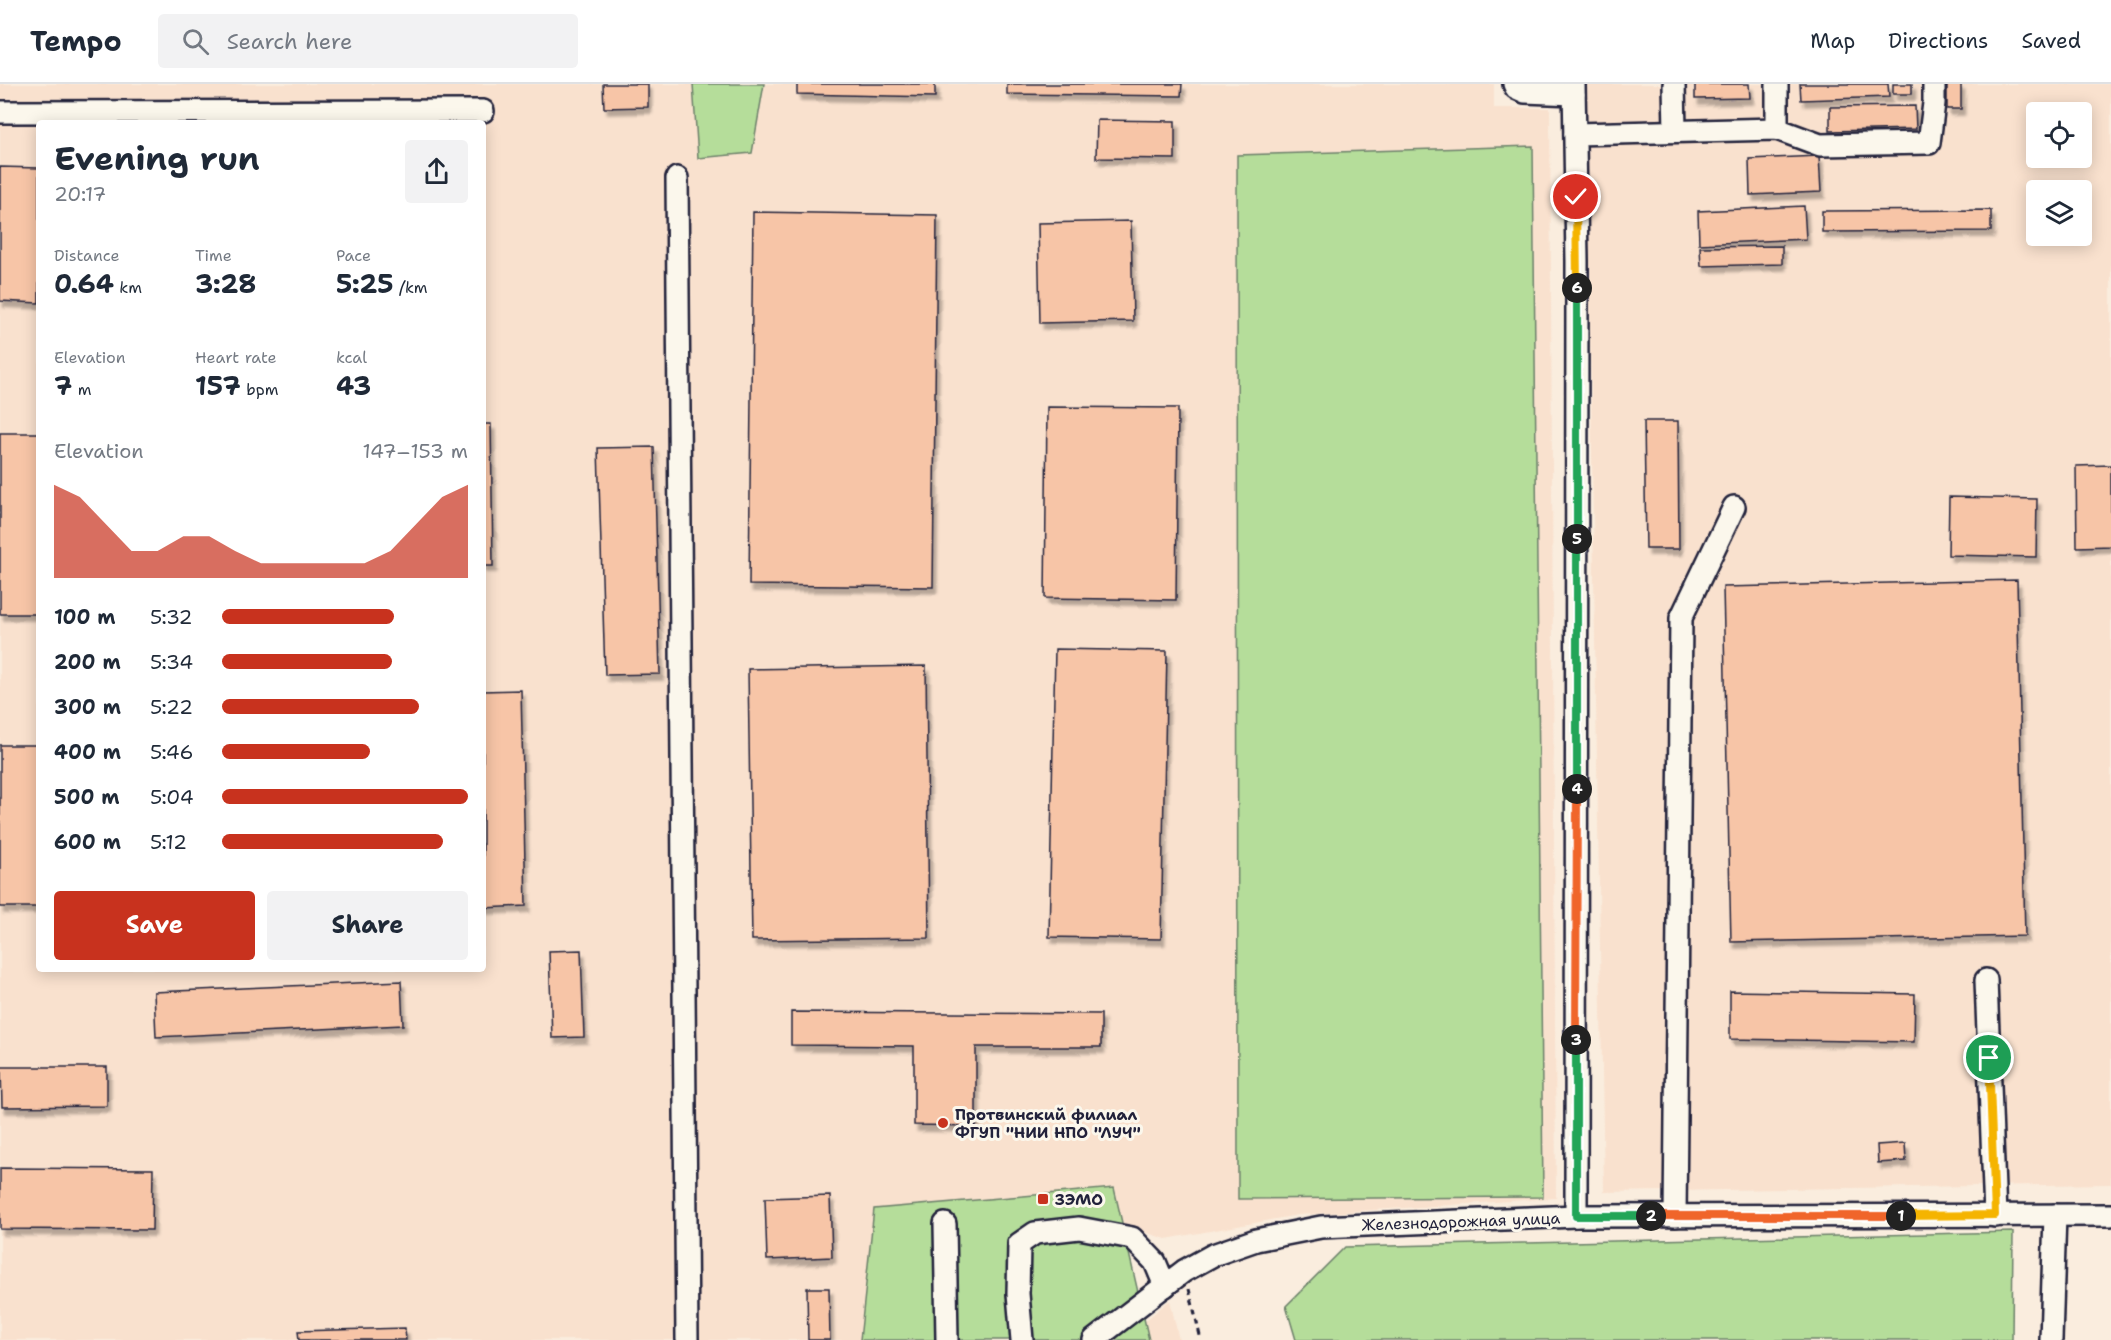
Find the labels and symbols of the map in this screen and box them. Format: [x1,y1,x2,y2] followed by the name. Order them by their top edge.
[1550,171,1601,222] pin
[1562,273,1592,303] pin: 6
[1562,524,1592,554] pin: 5
[1562,774,1592,804] pin: 4
[1561,1025,1591,1055] pin: 3
[1963,1032,2014,1083] pin
[955,1104,1141,1143] place label: Протвинский филиал ФГУП "НИИ НПО "ЛУЧ"
[936,1116,950,1130] marker: Протвинский филиал ФГУП "НИИ НПО "ЛУЧ"
[1055,1189,1103,1210] place label: ЗЭМО
[1036,1192,1050,1206] marker: ЗЭМО
[1636,1201,1666,1231] pin: 2
[1886,1201,1916,1231] pin: 1
[1361,1208,1561,1235] street label: Железнодорожная улица

